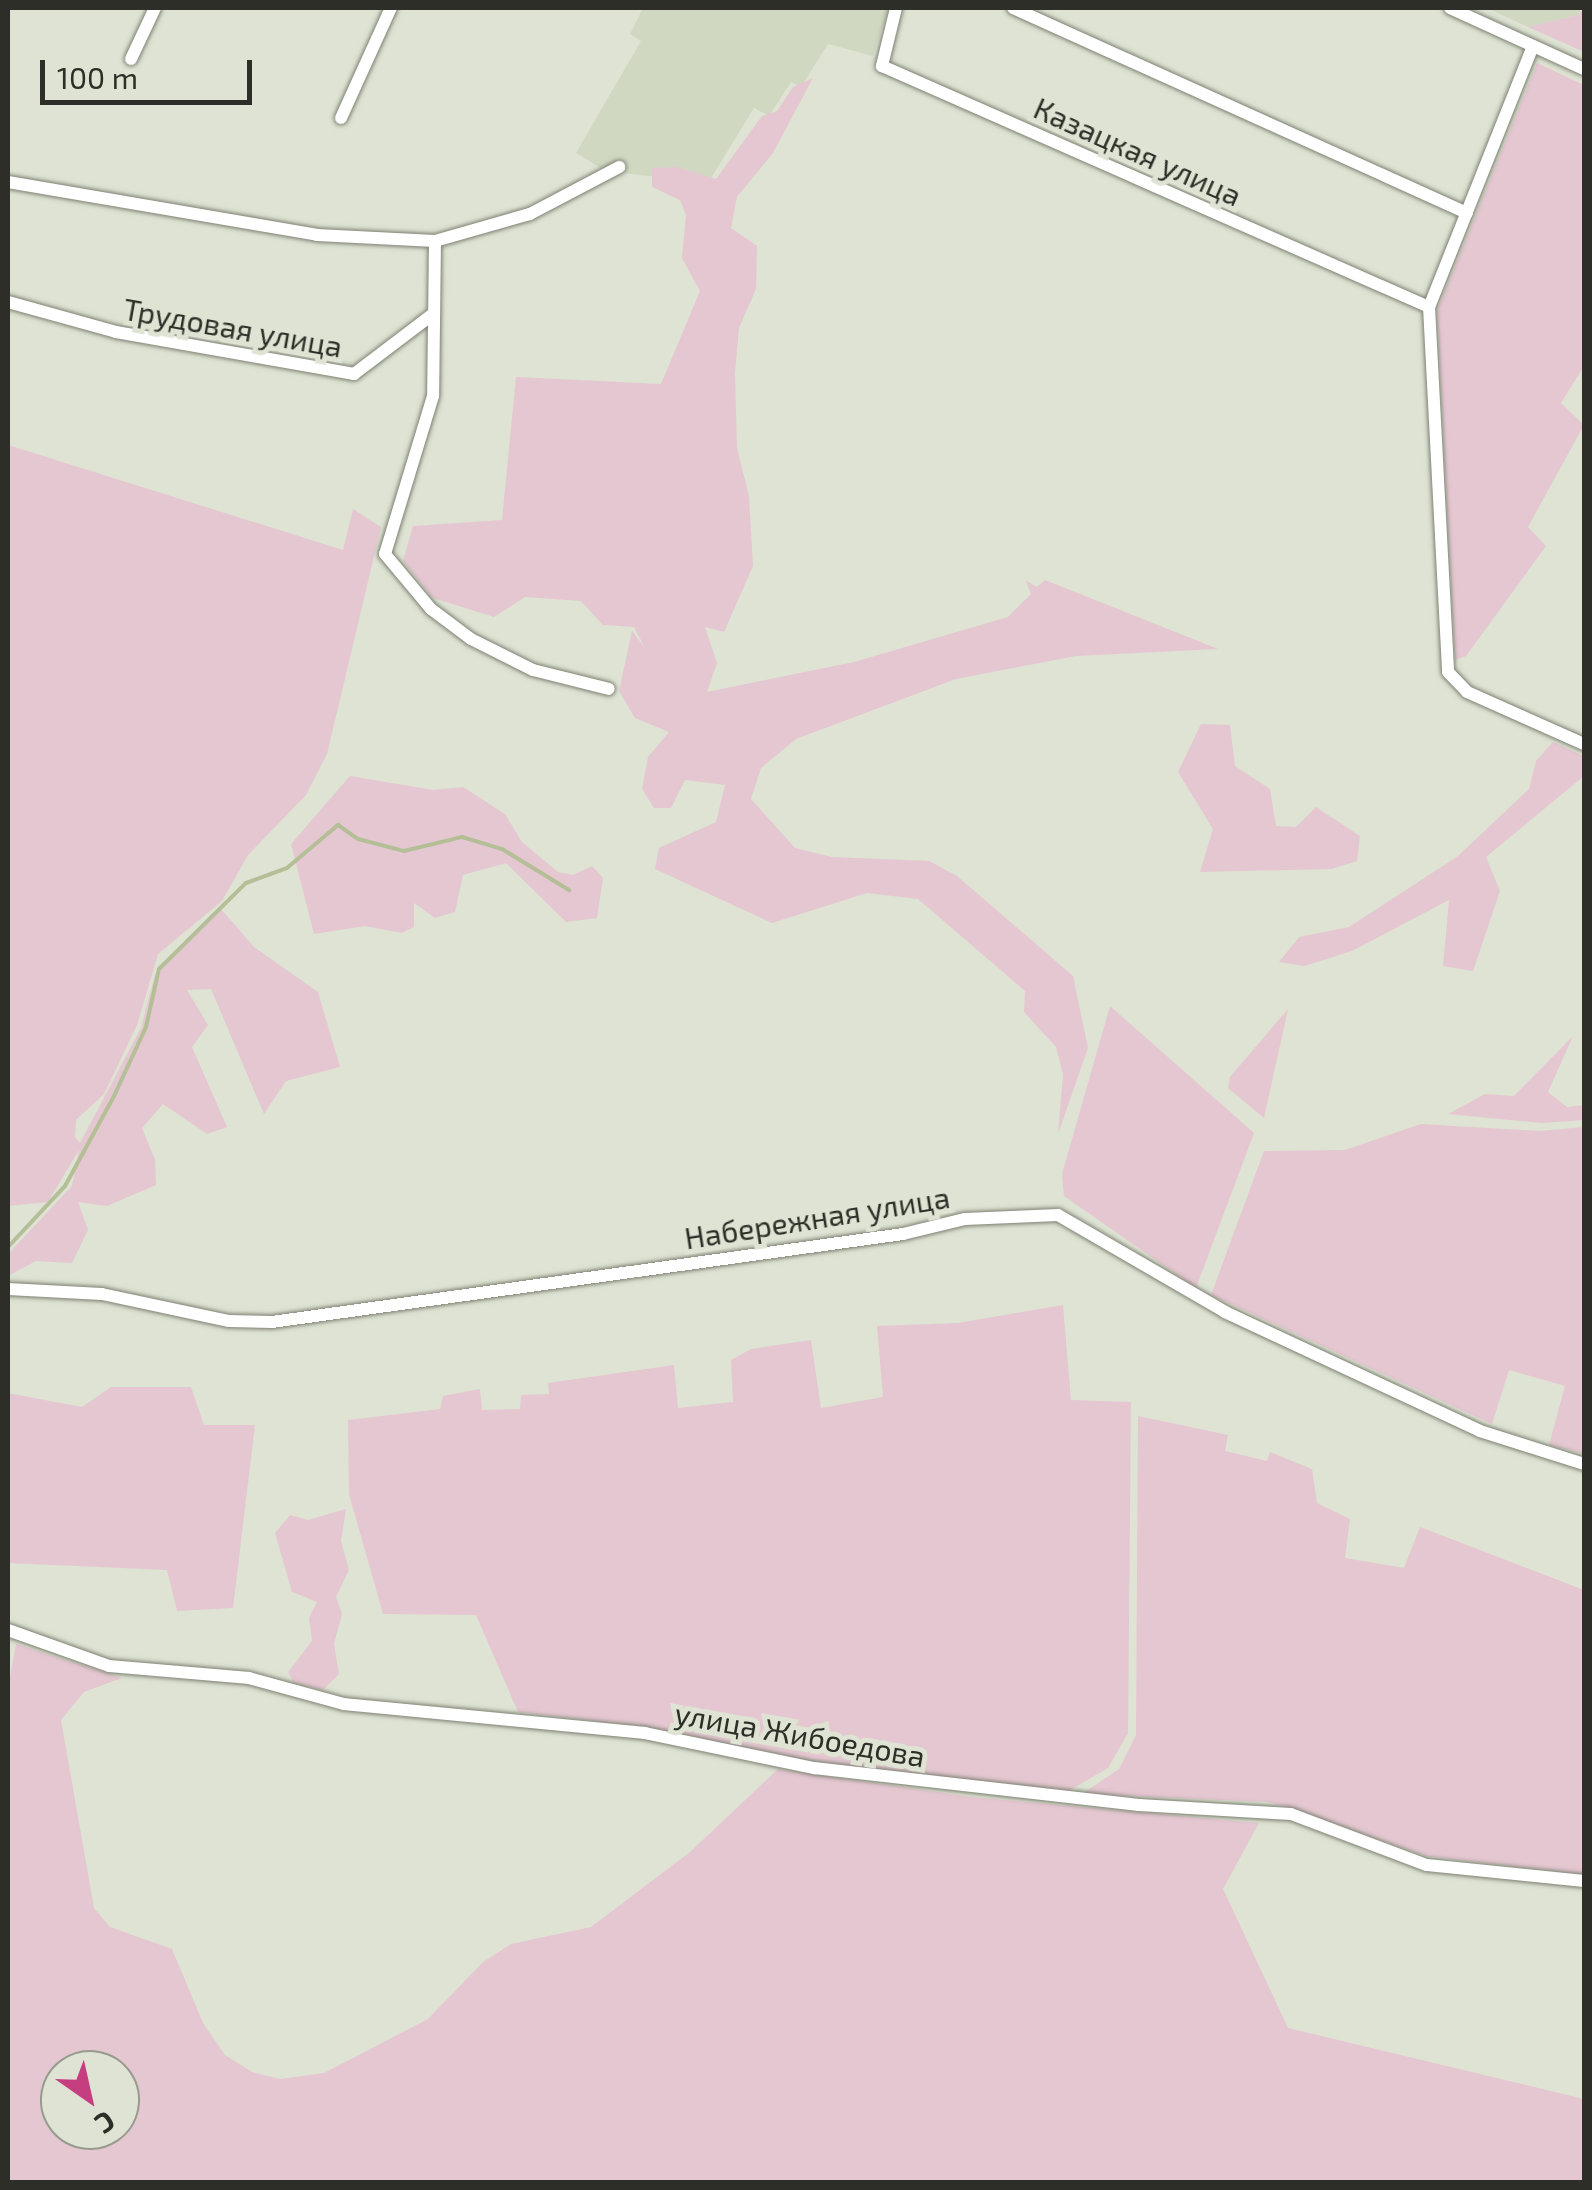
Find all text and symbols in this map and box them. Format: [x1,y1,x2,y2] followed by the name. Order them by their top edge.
[45,40,258,102] scale bar
[57,59,138,95] text: 100 m
[1029,89,1247,213] street label: Казацкая улица
[121,290,345,364] street label: Трудовая улица
[682,1178,952,1256] street label: Набережная улица
[672,1694,928,1774] street label: улица Жибоедова
[40,2050,140,2150] north arrow
[89,2105,122,2142] text: С

